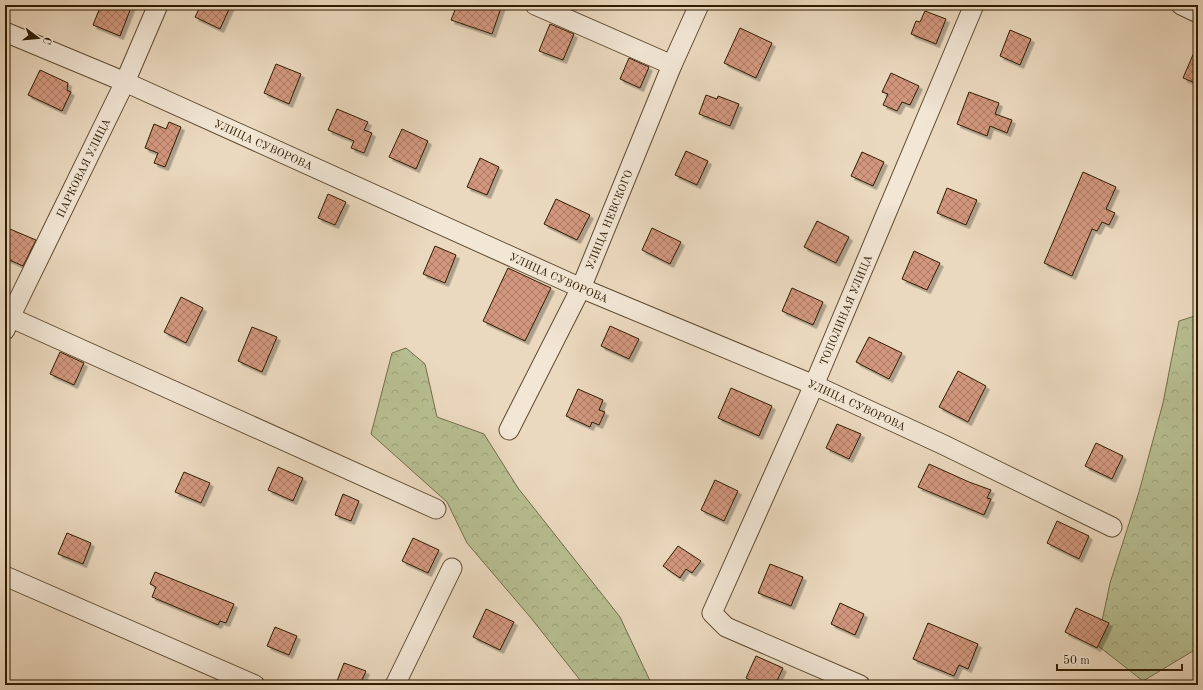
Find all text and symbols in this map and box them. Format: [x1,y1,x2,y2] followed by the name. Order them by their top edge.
[18,18,58,58] north arrow
[40,35,52,45] text: С
[56,117,114,220] street label: ПАРКОВАЯ УЛИЦА
[212,119,314,173] street label: УЛИЦА СУВОРОВА
[585,168,636,272] street label: УЛИЦА НЕВСКОГО
[507,252,610,306] street label: УЛИЦА СУВОРОВА
[819,253,875,367] street label: ТОПОЛИНАЯ УЛИЦА
[806,379,908,434] street label: УЛИЦА СУВОРОВА
[1057,646,1182,672] scale bar
[1063,654,1090,667] text: 50 m

